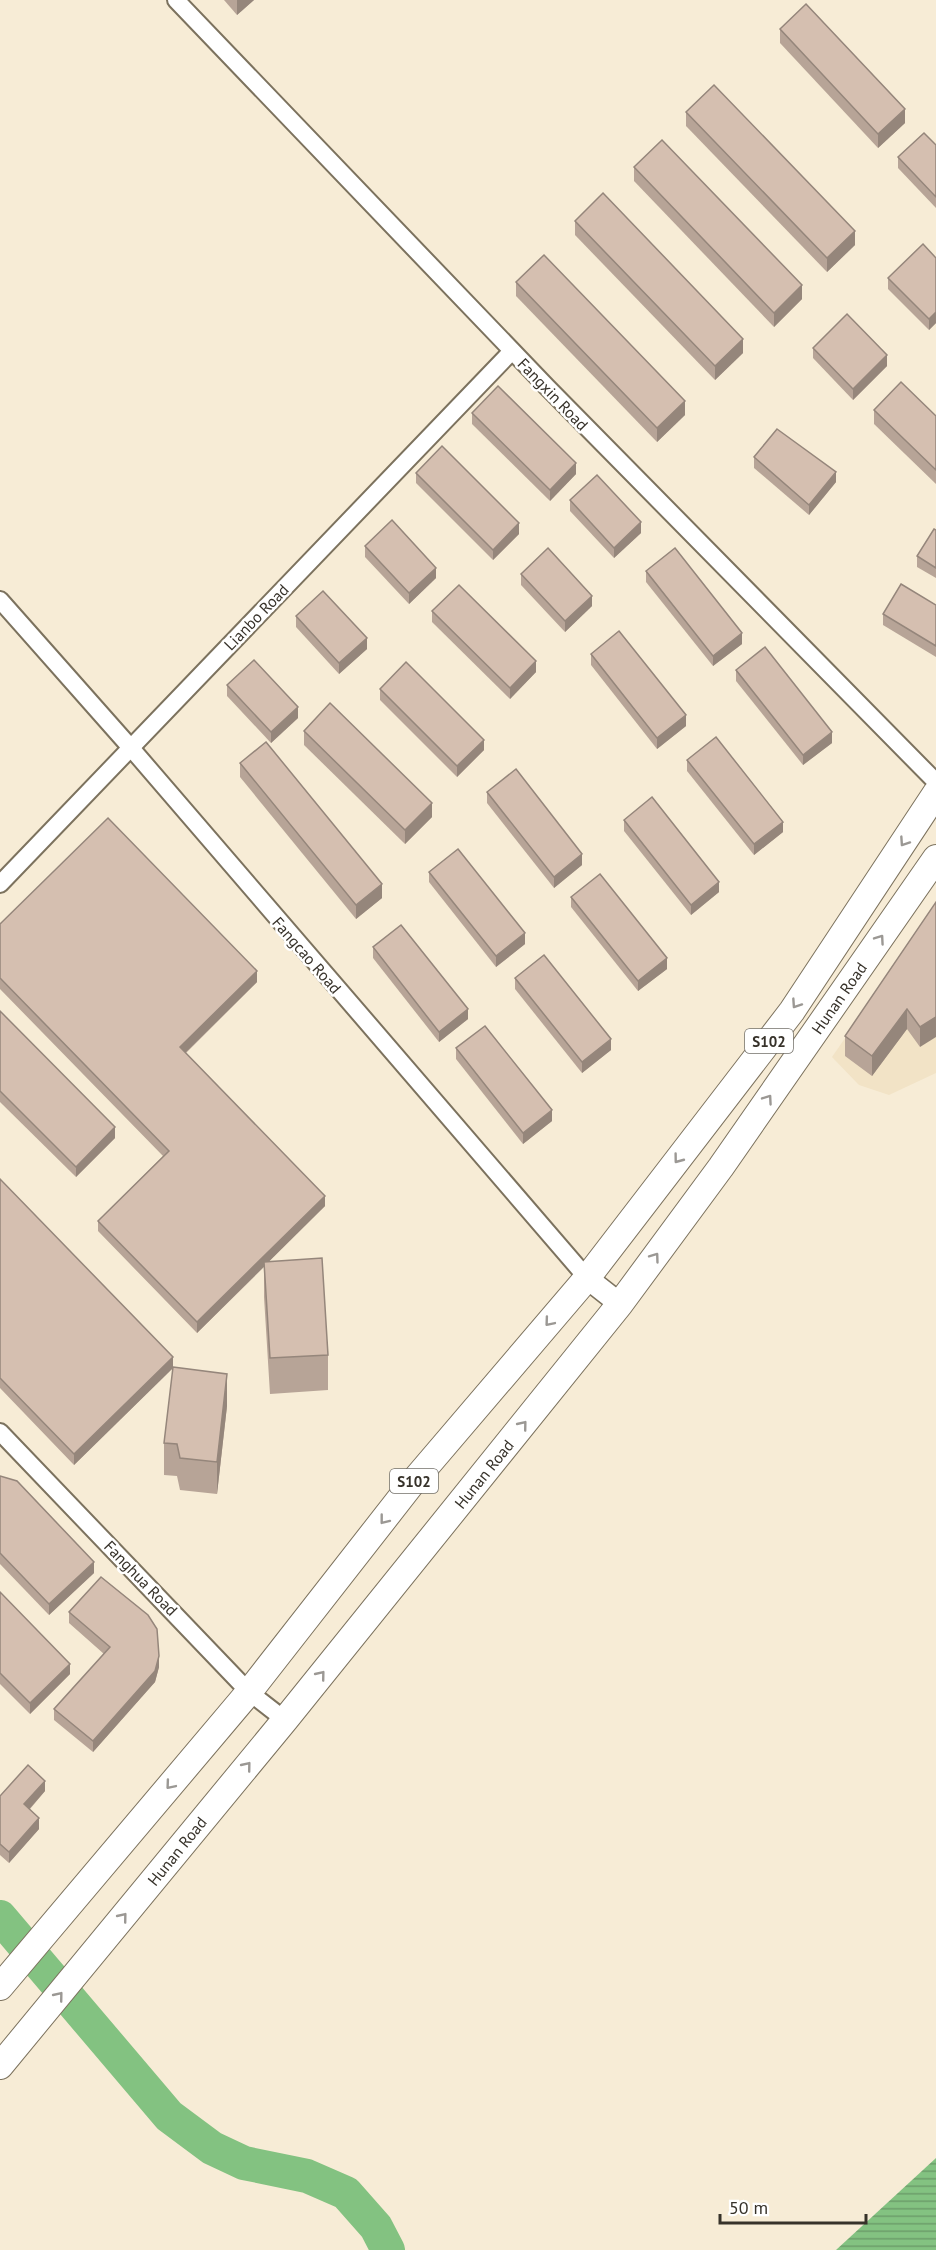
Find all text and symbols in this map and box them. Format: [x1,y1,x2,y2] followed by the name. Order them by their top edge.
[514,354,592,434] street label: Fangxin Road
[219,580,293,654] street label: Lianbo Road
[899,836,911,846] one-way arrow
[268,912,346,998] street label: Fangcao Road
[873,934,884,945] one-way arrow
[807,958,871,1038] street label: Hunan Road
[792,998,803,1009] one-way arrow
[745,1029,793,1053] road number: S102
[761,1095,772,1106] one-way arrow
[674,1153,685,1164] one-way arrow
[647,1253,658,1264] one-way arrow
[545,1315,556,1326] one-way arrow
[516,1421,527,1432] one-way arrow
[450,1435,518,1513] street label: Hunan Road
[390,1469,438,1493] road number: S102
[380,1513,391,1524] one-way arrow
[100,1536,182,1620] street label: Fanghua Road
[314,1671,325,1682] one-way arrow
[240,1762,251,1773] one-way arrow
[167,1778,178,1789] one-way arrow
[143,1812,211,1890] street label: Hunan Road
[116,1913,127,1924] one-way arrow
[51,1992,62,2003] one-way arrow
[720,2187,866,2225] scale bar
[729,2196,768,2219] text: 50 m

